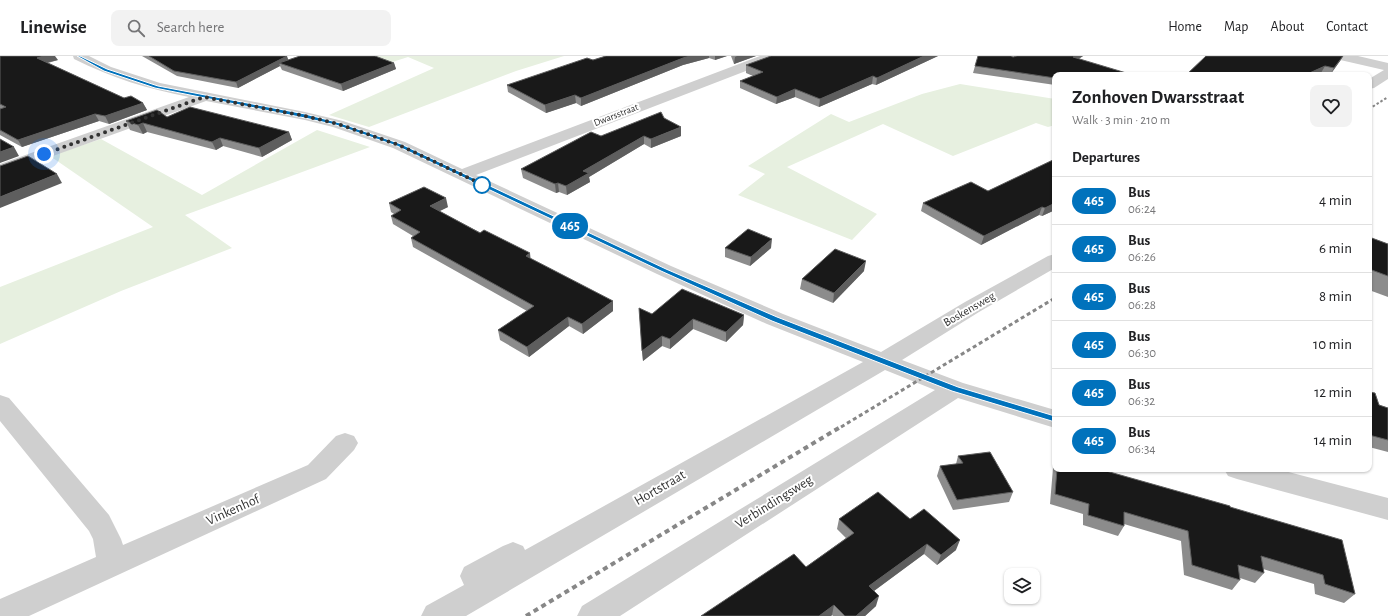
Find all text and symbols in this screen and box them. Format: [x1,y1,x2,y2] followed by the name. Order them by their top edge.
[111,10,391,46] search box
[125,17,147,39] icon: search
[20,18,87,37] text: Linewise
[157,20,225,35] text: Search here
[1168,20,1202,34] text: Home
[1224,20,1248,34] text: Map
[1270,20,1304,34] text: About
[1326,20,1368,34] text: Contact
[1310,85,1352,127] button: heart
[1072,88,1244,107] text: Zonhoven Dwarsstraat
[592,102,640,128] street label: Dwarsstraat
[1072,114,1170,127] text: Walk · 3 min · 210 m
[34,144,54,164] your location
[1072,150,1140,165] text: Departures
[473,176,491,194] unlabelled marker
[1128,185,1150,200] text: Bus
[1319,193,1352,208] text: 4 min
[1084,194,1104,208] text: 465
[1128,203,1156,216] text: 06:24
[547,213,593,239] line badge: 465
[560,219,580,233] text: 465
[1128,233,1150,248] text: Bus
[1319,241,1352,256] text: 6 min
[1084,242,1104,256] text: 465
[1128,251,1156,264] text: 06:26
[1128,281,1150,296] text: Bus
[941,289,997,329] street label: Boskensweg
[1319,289,1352,304] text: 8 min
[1084,290,1104,304] text: 465
[1128,299,1156,312] text: 06:28
[1128,329,1150,344] text: Bus
[1313,337,1352,352] text: 10 min
[1084,338,1104,352] text: 465
[1128,347,1156,360] text: 06:30
[1128,377,1150,392] text: Bus
[1314,385,1352,400] text: 12 min
[1084,386,1104,400] text: 465
[1128,395,1155,408] text: 06:32
[1128,425,1150,440] text: Bus
[1314,433,1352,448] text: 14 min
[1084,434,1104,448] text: 465
[1128,443,1156,456] text: 06:34
[632,468,688,508] street label: Hortstraat
[733,473,815,531] street label: Verbindingsweg
[204,492,262,528] street label: Vinkenhof
[1004,568,1040,604] map controls
[1004,568,1040,604] button: layers

